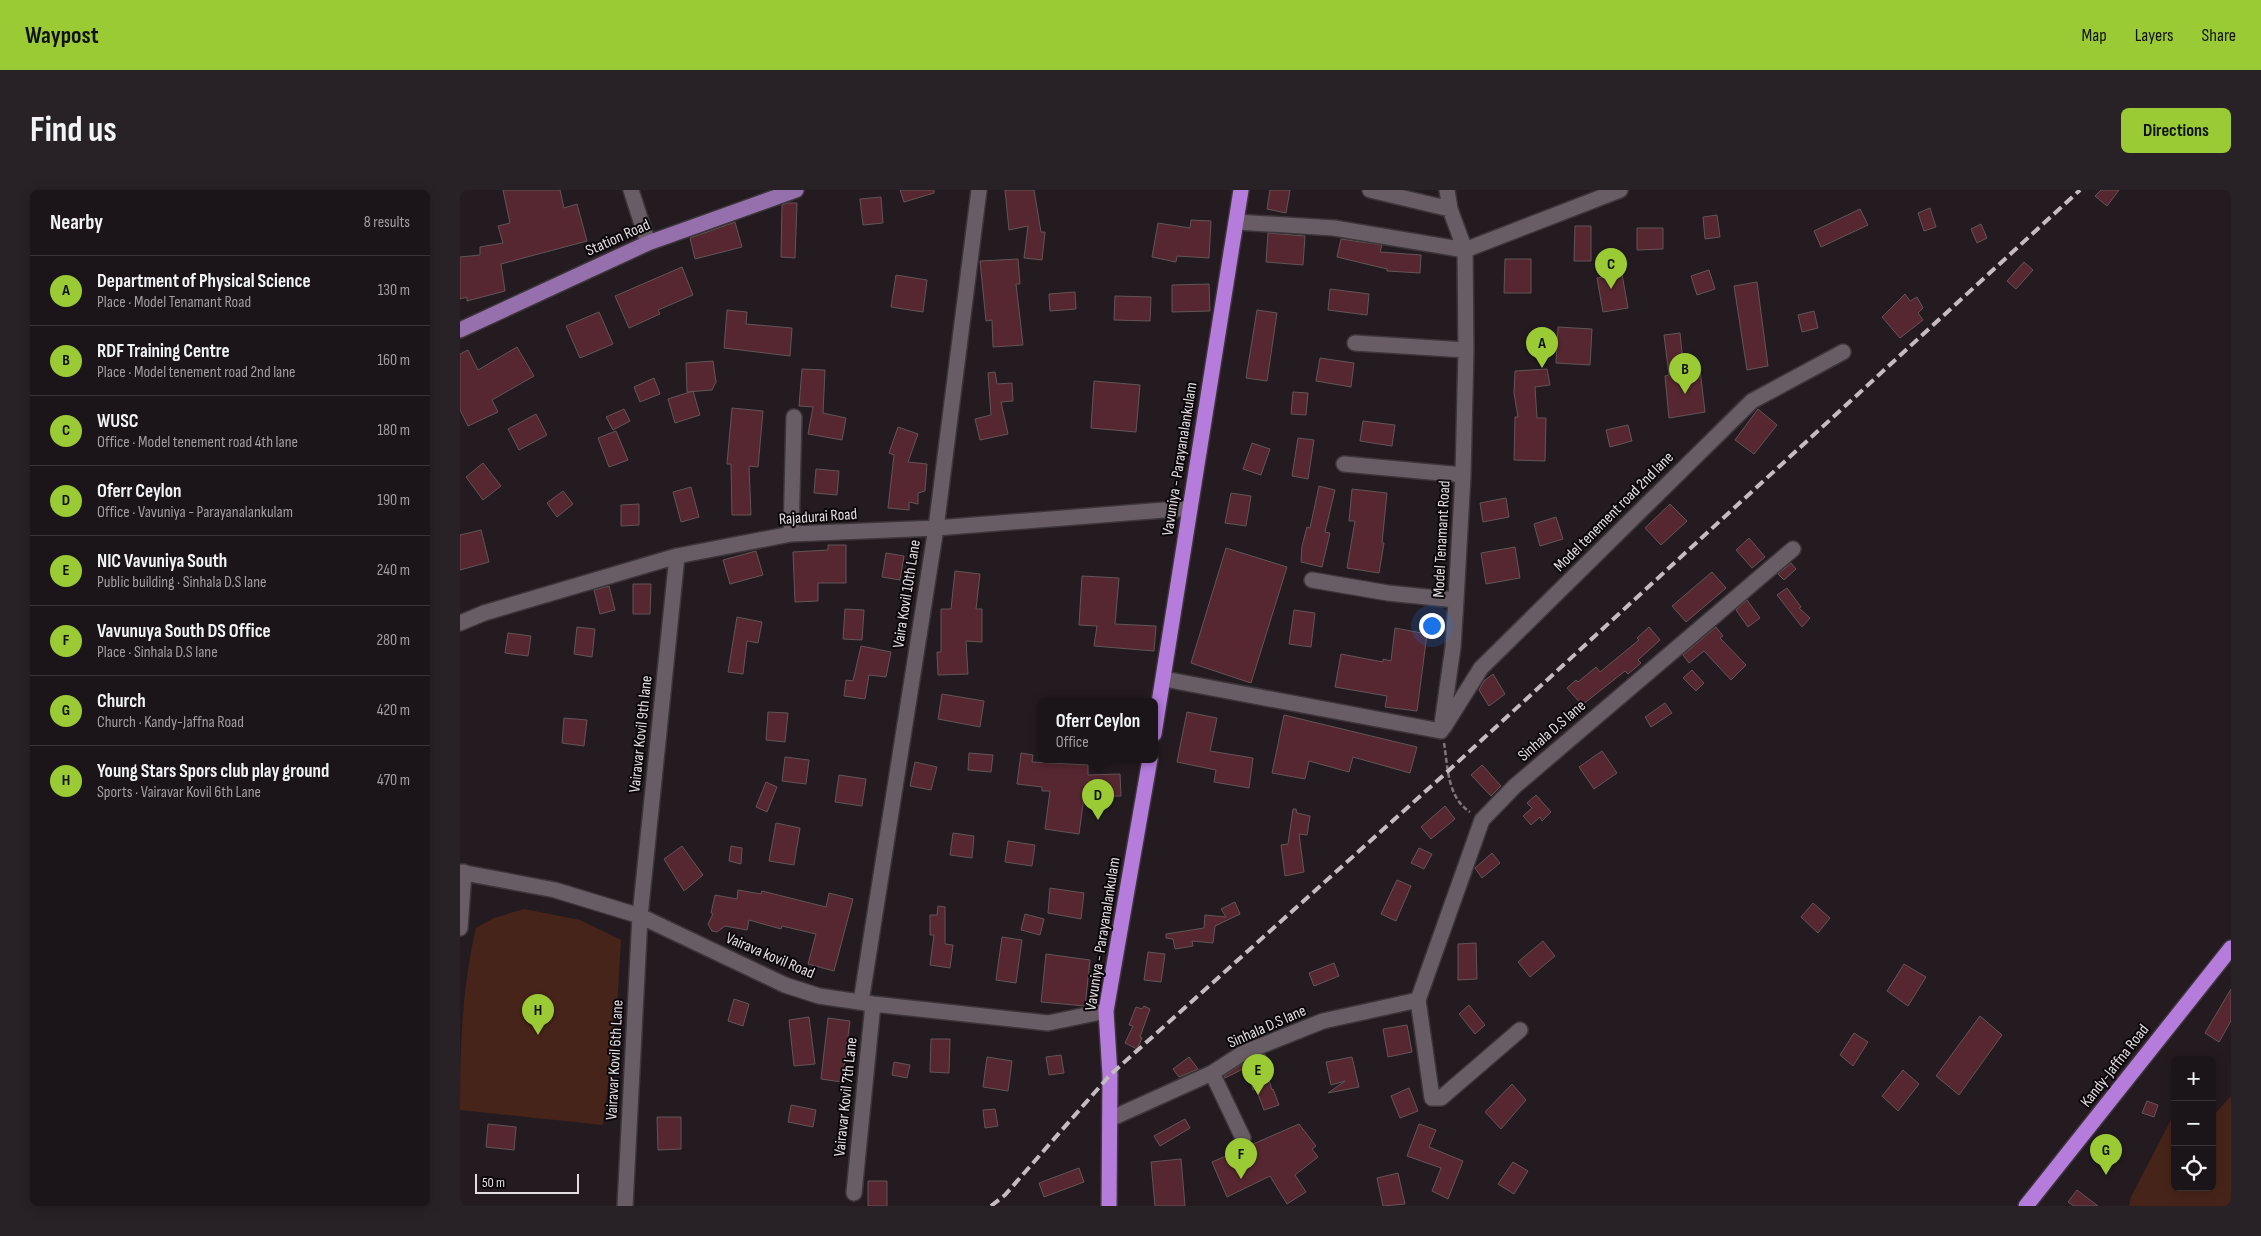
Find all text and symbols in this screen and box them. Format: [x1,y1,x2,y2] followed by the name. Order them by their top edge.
[25,21,99,50] text: Waypost
[2082,25,2107,46] text: Map
[2135,25,2174,46] text: Layers
[2202,25,2236,46] text: Share
[2121,108,2231,153] button: Directions
[30,109,117,152] text: Find us
[50,210,103,235] text: Nearby
[364,213,410,232] text: 8 results
[583,215,653,261] street label: Station Road
[1595,248,1627,289] pin: C
[97,270,311,293] text: Department of Physical Science
[62,281,70,300] text: A
[378,281,410,300] text: 130 m
[97,293,251,312] text: Place · Model Tenamant Road
[1526,327,1558,368] pin: A
[97,340,230,363] text: RDF Training Centre
[62,351,70,370] text: B
[377,351,410,370] text: 160 m
[1669,353,1701,394] pin: B
[97,363,296,382] text: Place · Model tenement road 2nd lane
[1158,381,1202,537] street label: Vavuniya - Parayanalankulam
[97,410,138,433] text: WUSC
[62,421,70,440] text: C
[377,421,410,440] text: 180 m
[97,433,298,452] text: Office · Model tenement road 4th lane
[1550,448,1678,576] street label: Model tenement road 2nd lane
[97,480,181,503] text: Oferr Ceylon
[1429,480,1455,598] street label: Model Tenamant Road
[62,491,70,510] text: D
[377,491,410,510] text: 190 m
[97,503,293,522] text: Office · Vavuniya - Parayanalankulam
[778,505,858,529] street label: Rajadurai Road
[889,538,925,650] street label: Vaira Kovil 10th Lane
[97,550,227,573] text: NIC Vavuniya South
[63,561,69,580] text: E
[377,561,410,580] text: 240 m
[97,573,266,592] text: Public building · Sinhala D.S lane
[1419,613,1445,639] your location
[97,620,271,643] text: Vavunuya South DS Office
[63,631,69,650] text: F
[376,631,410,650] text: 280 m
[97,643,218,662] text: Place · Sinhala D.S lane
[625,675,657,793] street label: Vairavar Kovil 9th lane
[97,690,146,713] text: Church
[1514,696,1590,766] street label: Sinhala D.S lane
[1038,698,1158,763] popup
[62,701,70,720] text: G
[377,701,410,720] text: 420 m
[1056,710,1140,733] text: Oferr Ceylon
[97,713,244,732] text: Church · Kandy-Jaffna Road
[1056,733,1089,752] text: Office
[97,760,329,783] text: Young Stars Spors club play ground
[62,771,70,790] text: H
[377,771,410,790] text: 470 m
[1082,779,1114,820] pin: D
[97,783,261,802] text: Sports · Vairavar Kovil 6th Lane
[1081,856,1125,1012] street label: Vavuniya - Parayanalankulam
[723,929,817,983] street label: Vairava kovil Road
[522,994,554,1035] pin: H
[602,999,628,1121] street label: Vairavar Kovil 6th Lane
[1225,1001,1309,1053] street label: Sinhala D.S lane
[2077,1021,2153,1111] street label: Kandy-Jaffna Road
[830,1036,862,1158] street label: Vairavar Kovil 7th Lane
[1242,1054,1274,1095] pin: E
[2171,1056,2216,1191] map controls
[2171,1056,2216,1101] button: +
[2171,1101,2216,1146] button: −
[2090,1134,2122,1175] pin: G
[1225,1138,1257,1179] pin: F
[2171,1146,2216,1191] button: locate
[475,1171,579,1194] scale bar
[482,1174,505,1191] text: 50 m

